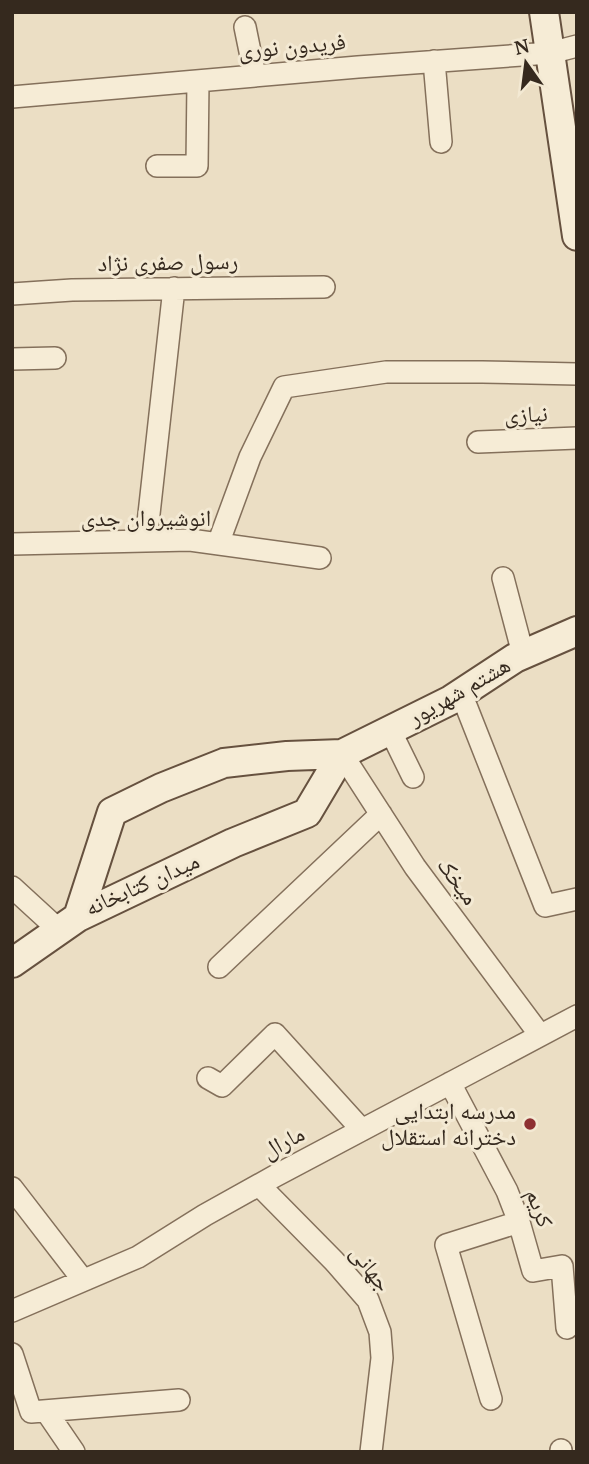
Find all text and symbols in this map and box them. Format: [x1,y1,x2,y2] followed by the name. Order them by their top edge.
[237,25,347,66] street label: فریدون نوری
[491,28,561,98] north arrow
[512,32,532,60] text: N
[97,245,239,278] street label: رسول صفری نژاد
[504,397,548,430] street label: نیازی
[81,502,211,533] street label: انوشیروان جدی
[401,649,516,734] street label: هشتم شهریور
[80,845,204,923] street label: میدان کتابخانه
[431,851,486,911] street label: میخک
[381,1095,516,1152] place label: مدرسه ابتدایی دخترانه استقلال
[522,1116,538,1132] marker: مدرسه ابتدایی دخترانه استقلال
[256,1117,310,1166] street label: مارال
[518,1184,562,1232] street label: کریم
[344,1238,399,1298] street label: جهانی

